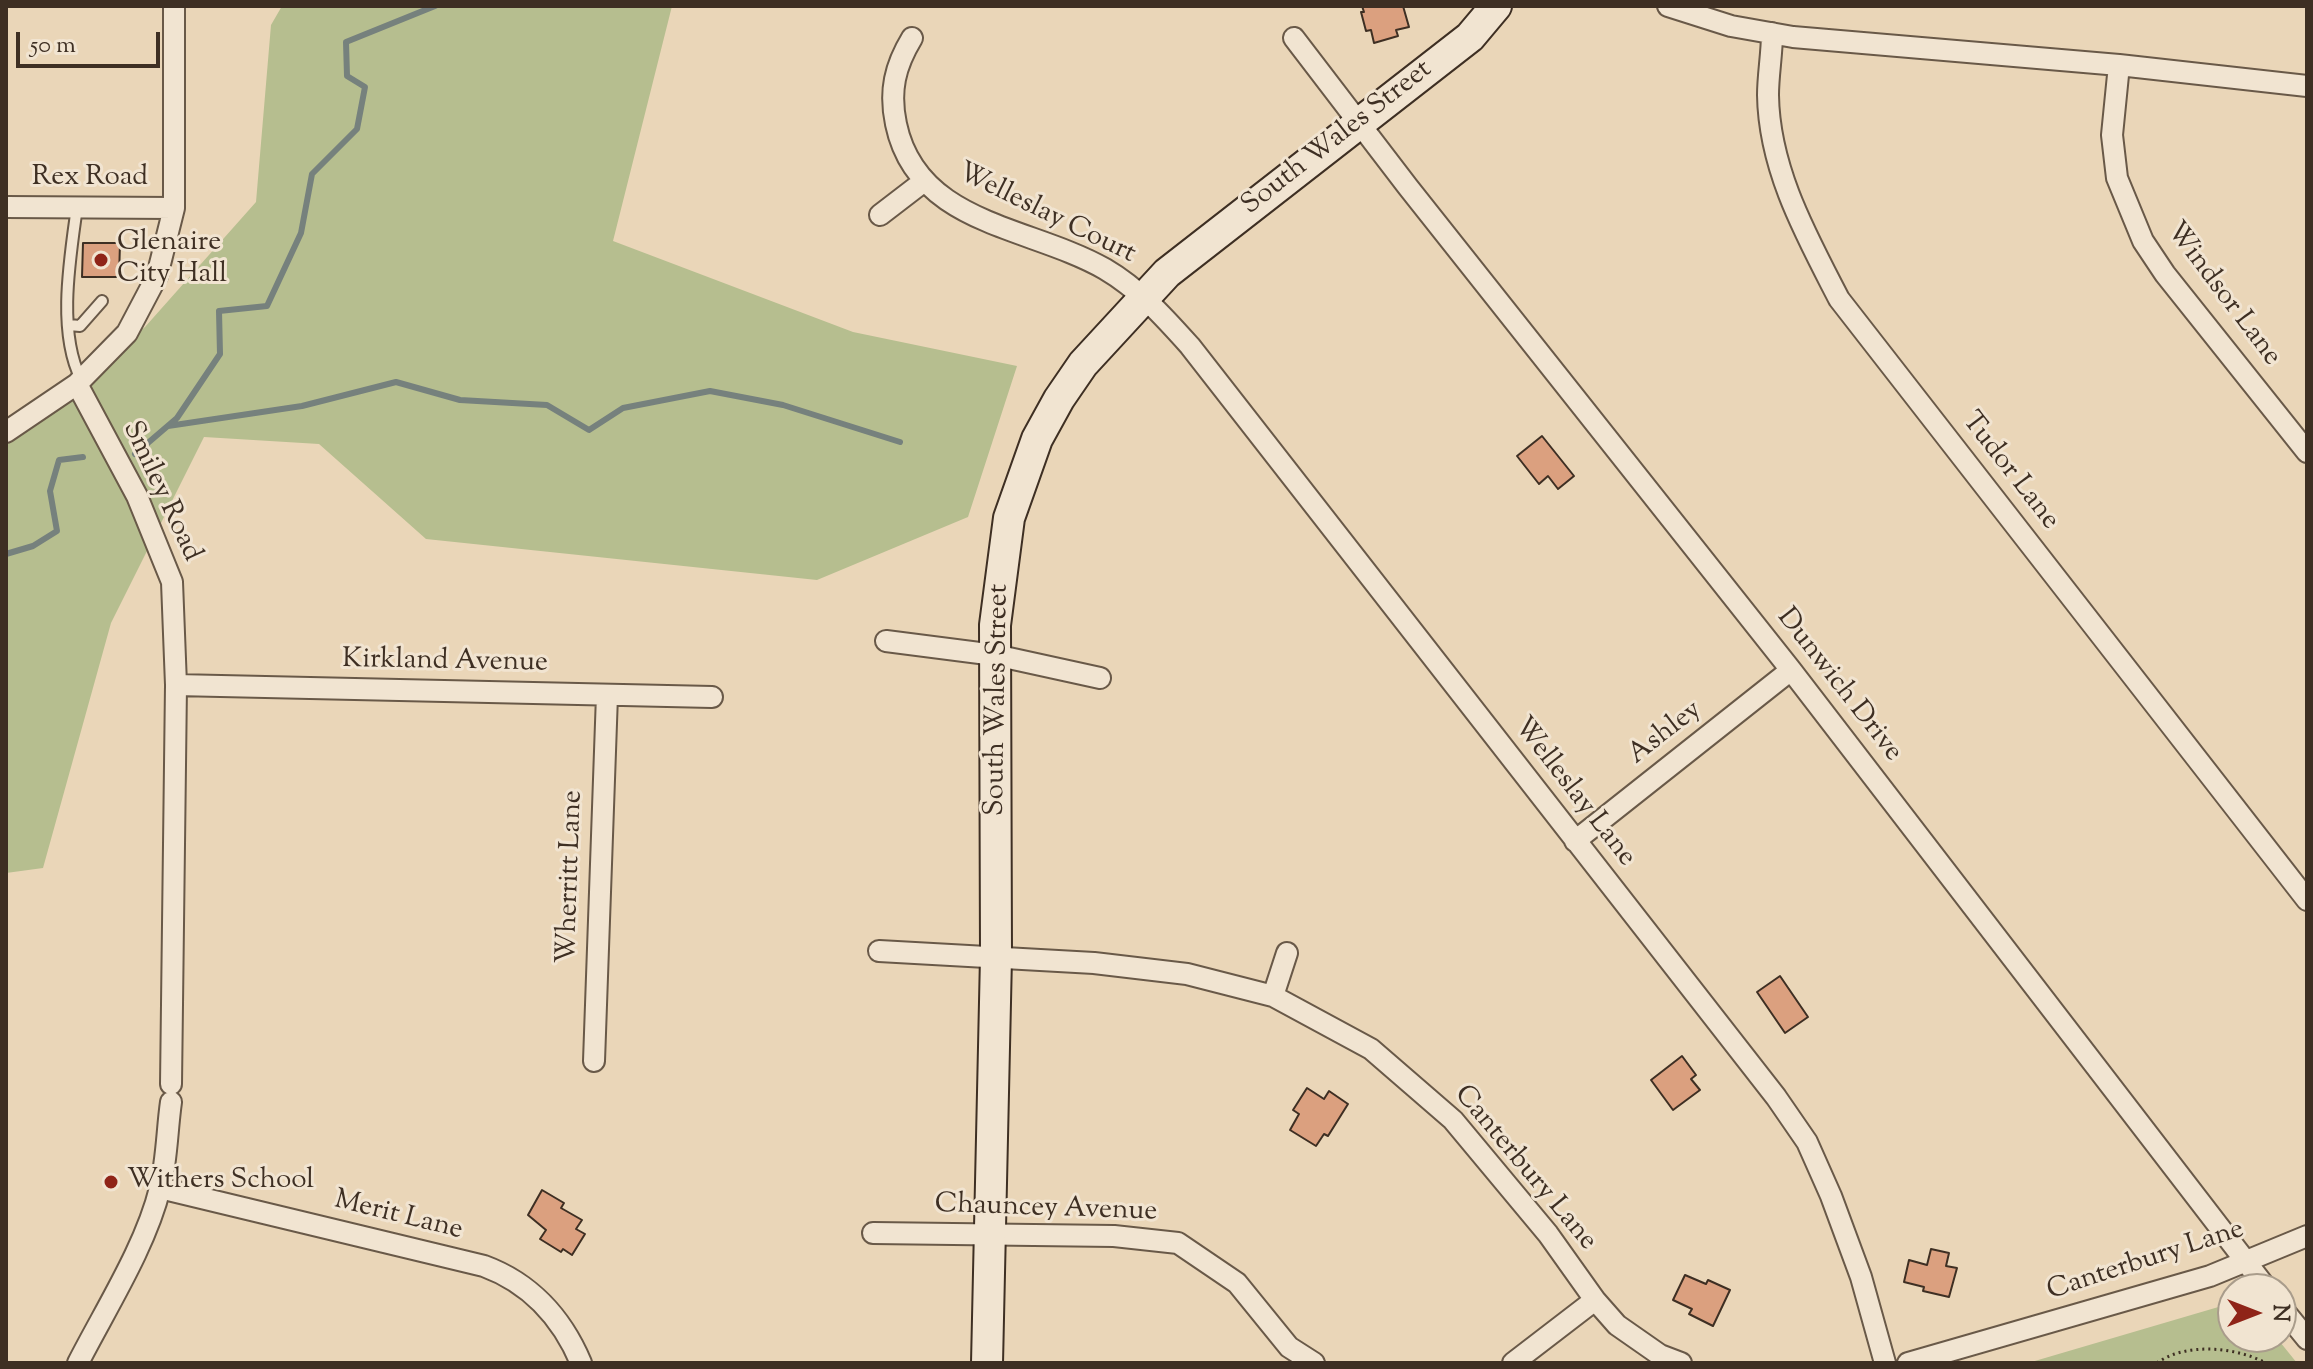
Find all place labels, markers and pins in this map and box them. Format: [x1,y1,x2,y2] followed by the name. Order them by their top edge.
[117,227,227,293] place label: Glenaire City Hall
[92,251,110,269] marker: Glenaire City Hall
[127,1165,314,1199] place label: Withers School
[102,1173,120,1191] marker: Withers School

